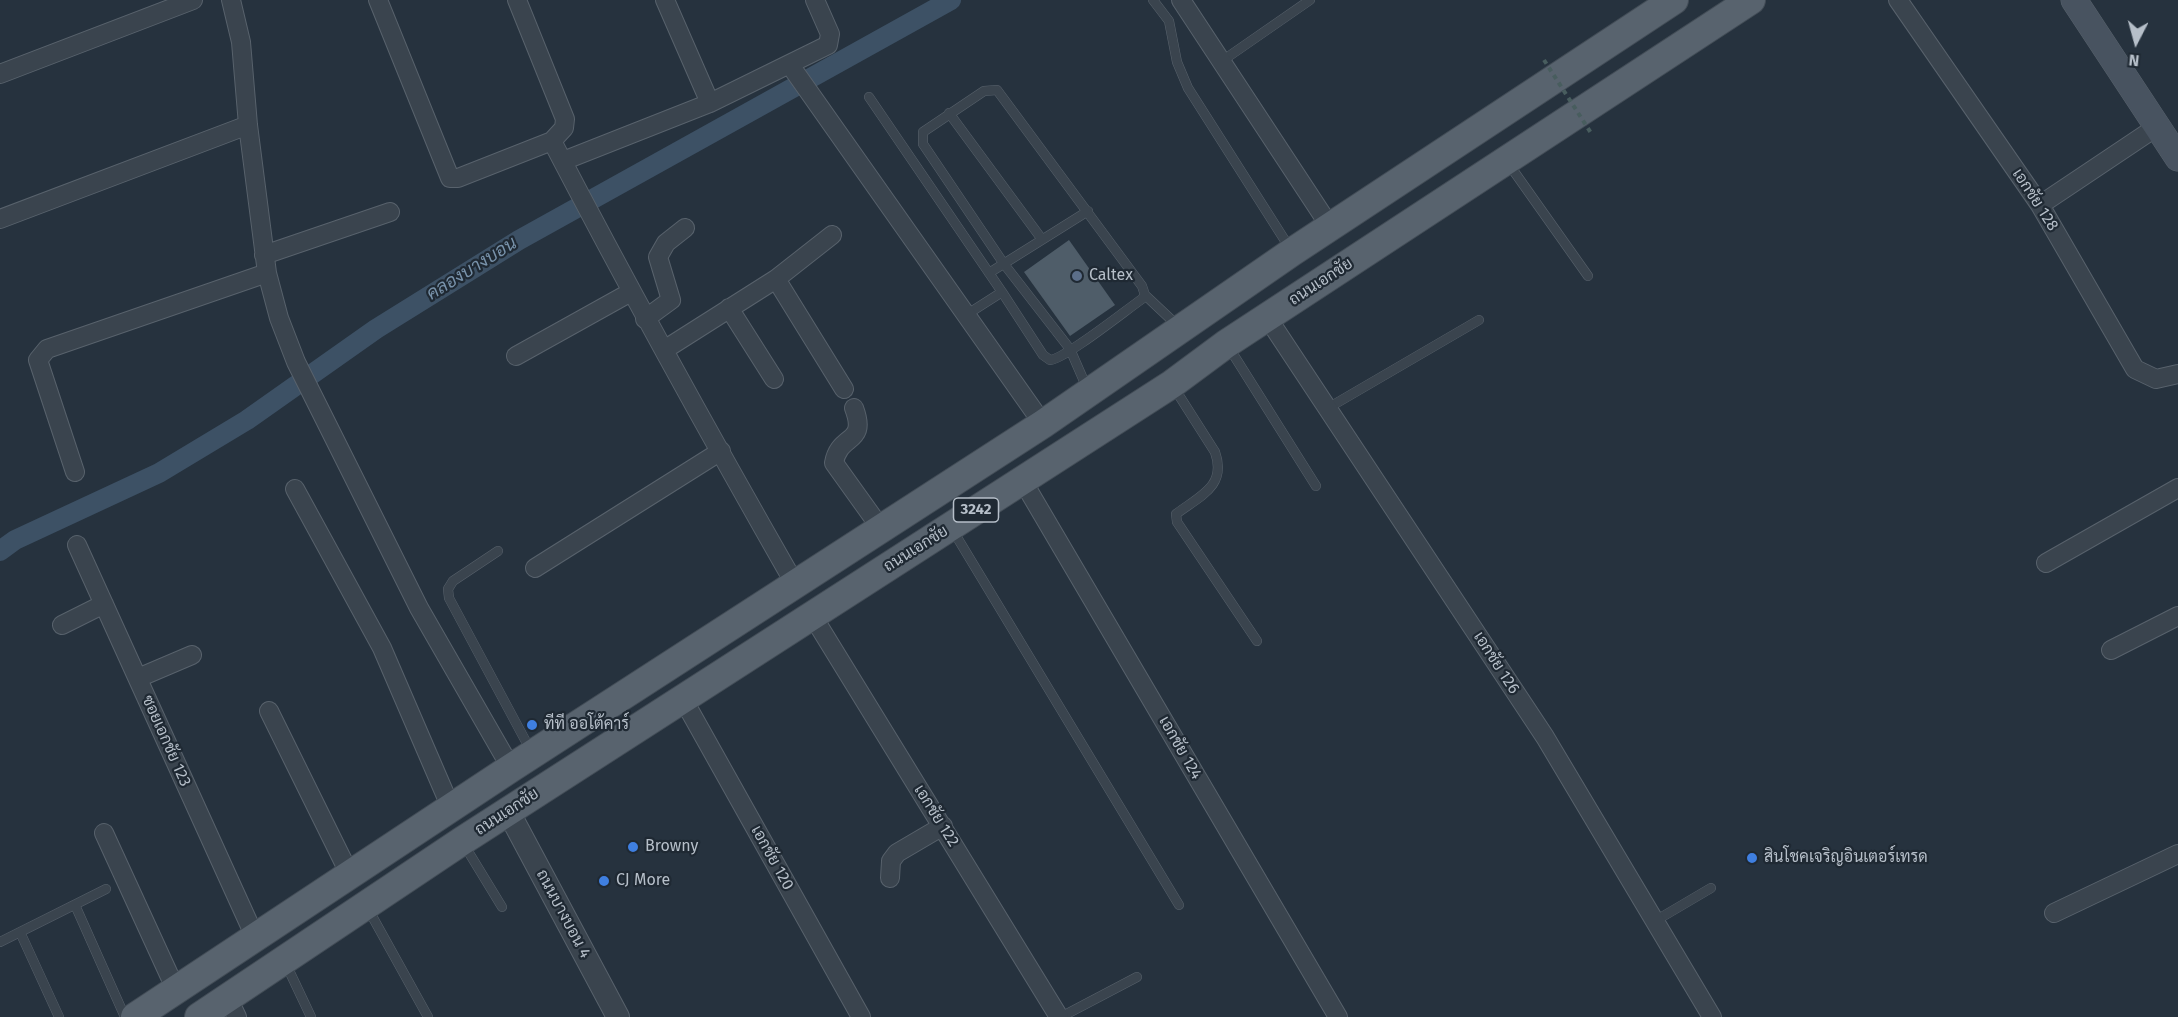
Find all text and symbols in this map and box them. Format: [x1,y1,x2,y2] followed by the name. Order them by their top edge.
[2106,12,2166,72] north arrow
[2128,50,2140,70] text: N
[2008,165,2062,235] street label: เอกชัย 128
[423,233,521,305] water label: คลองบางบอน
[1286,254,1356,310] street label: ถนนเอกชัย
[1089,266,1133,286] place label: Caltex
[1070,269,1084,283] marker: Caltex
[954,498,998,522] road number: 3242
[880,522,952,576] street label: ถนนเอกชัย
[1469,628,1523,698] street label: เอกชัย 126
[137,692,195,790] street label: ซอยเอกชัย 123
[1154,713,1206,783] street label: เอกชัย 124
[544,715,629,735] place label: ทีที ออโต้คาร์
[525,718,539,732] marker: ทีที ออโต้คาร์
[909,781,963,851] street label: เอกชัย 122
[472,784,542,840] street label: ถนนเอกชัย
[747,823,797,893] street label: เอกชัย 120
[645,837,698,857] place label: Browny
[626,840,640,854] marker: Browny
[1764,848,1928,868] place label: สินโชคเจริญอินเตอร์เทรด
[1745,851,1759,865] marker: สินโชคเจริญอินเตอร์เทรด
[532,866,594,962] street label: ถนนบางบอน 4
[616,871,670,891] place label: CJ More
[597,874,611,888] marker: CJ More

